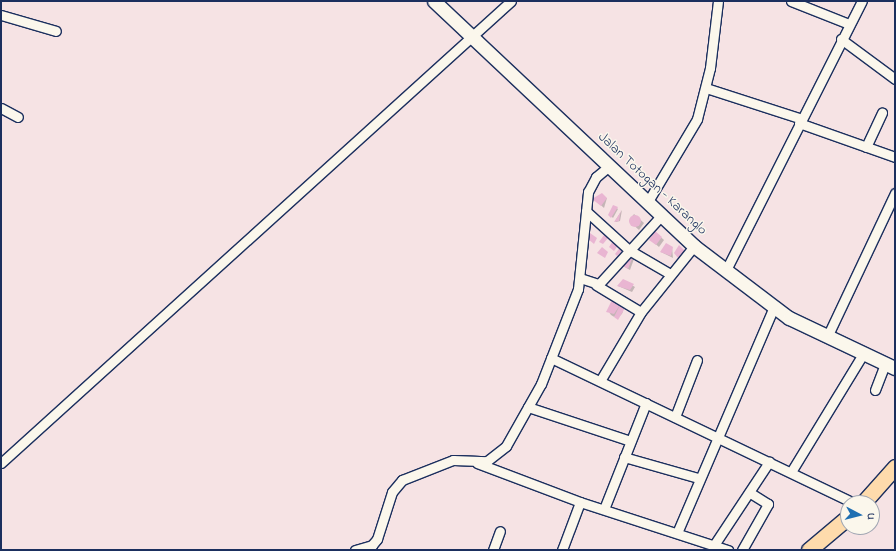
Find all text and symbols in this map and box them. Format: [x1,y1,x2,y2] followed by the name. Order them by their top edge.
[594,129,710,239] street label: Jalan Totogan - Karanglo
[840,495,880,535] north arrow
[863,512,879,521] text: U

